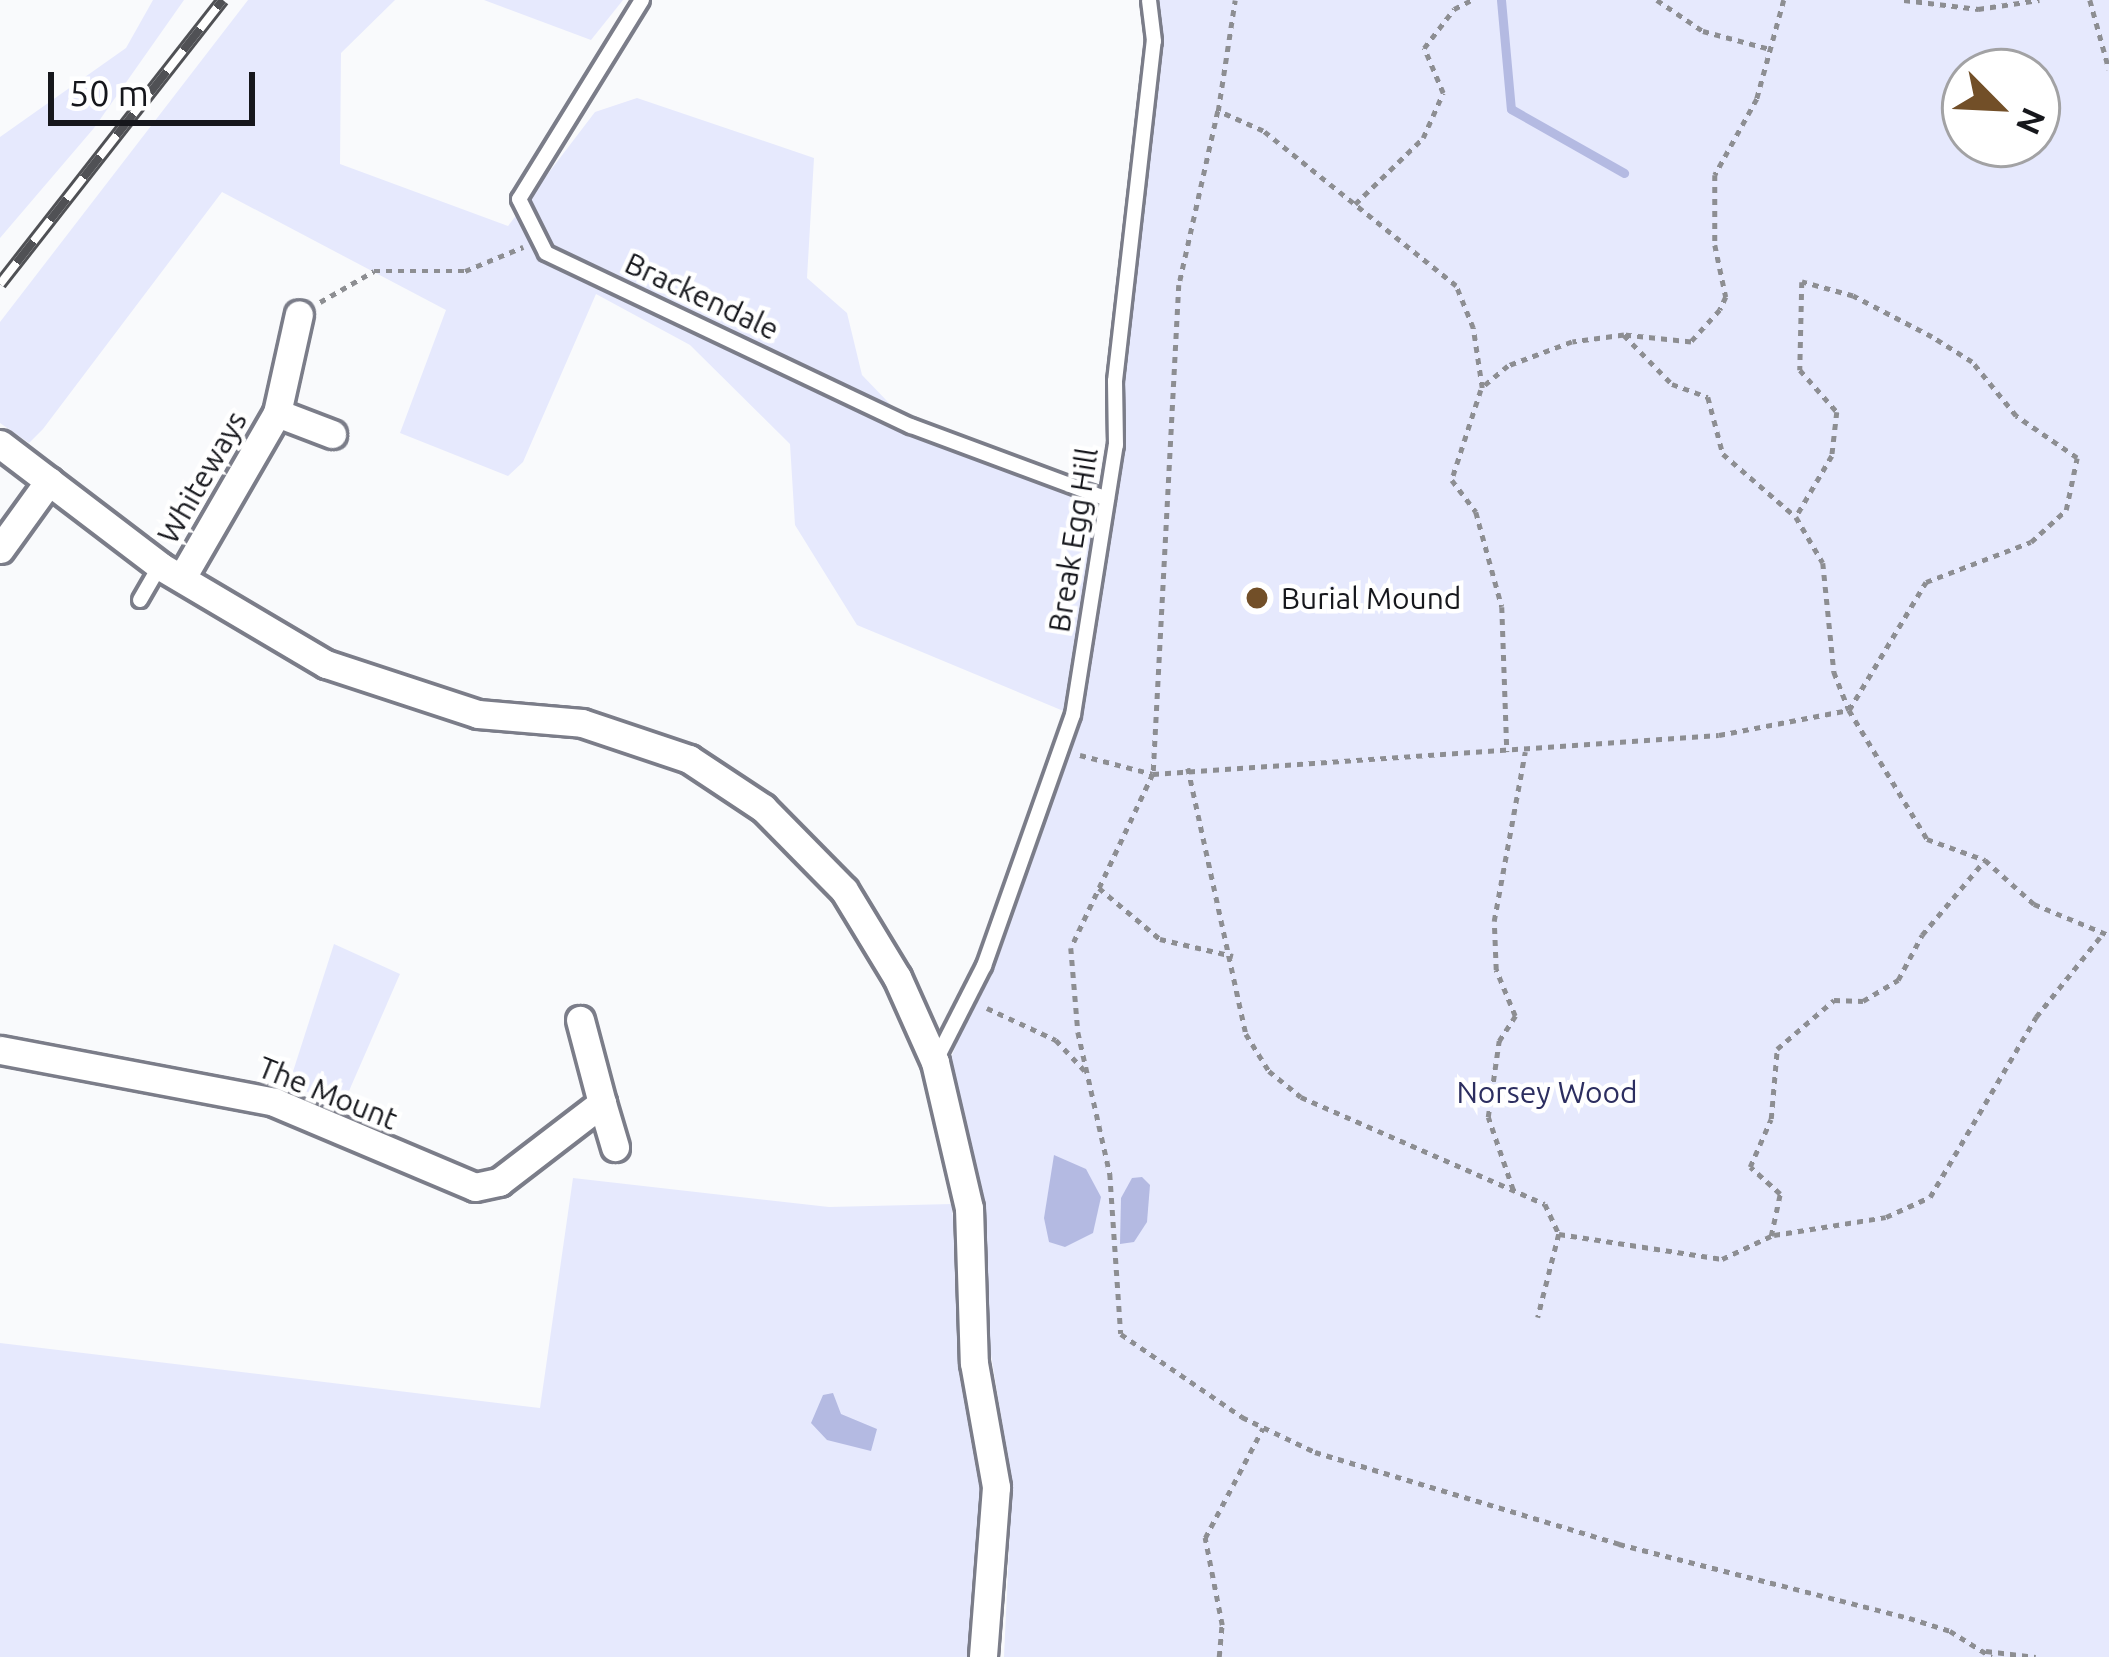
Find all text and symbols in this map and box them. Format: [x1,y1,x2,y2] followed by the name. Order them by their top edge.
[54,48,261,122] scale bar
[1941,48,2061,168] north arrow
[69,72,149,113] text: 50 m
[2010,103,2054,140] text: N
[619,245,785,347] street label: Brackendale
[150,405,254,549] street label: Whiteways
[1041,445,1105,635] street label: Break Egg Hill
[1281,580,1461,616] place label: Burial Mound
[1244,585,1270,611] marker: Burial Mound
[253,1049,403,1137] street label: The Mount
[1456,1074,1638,1110] park label: Norsey Wood

